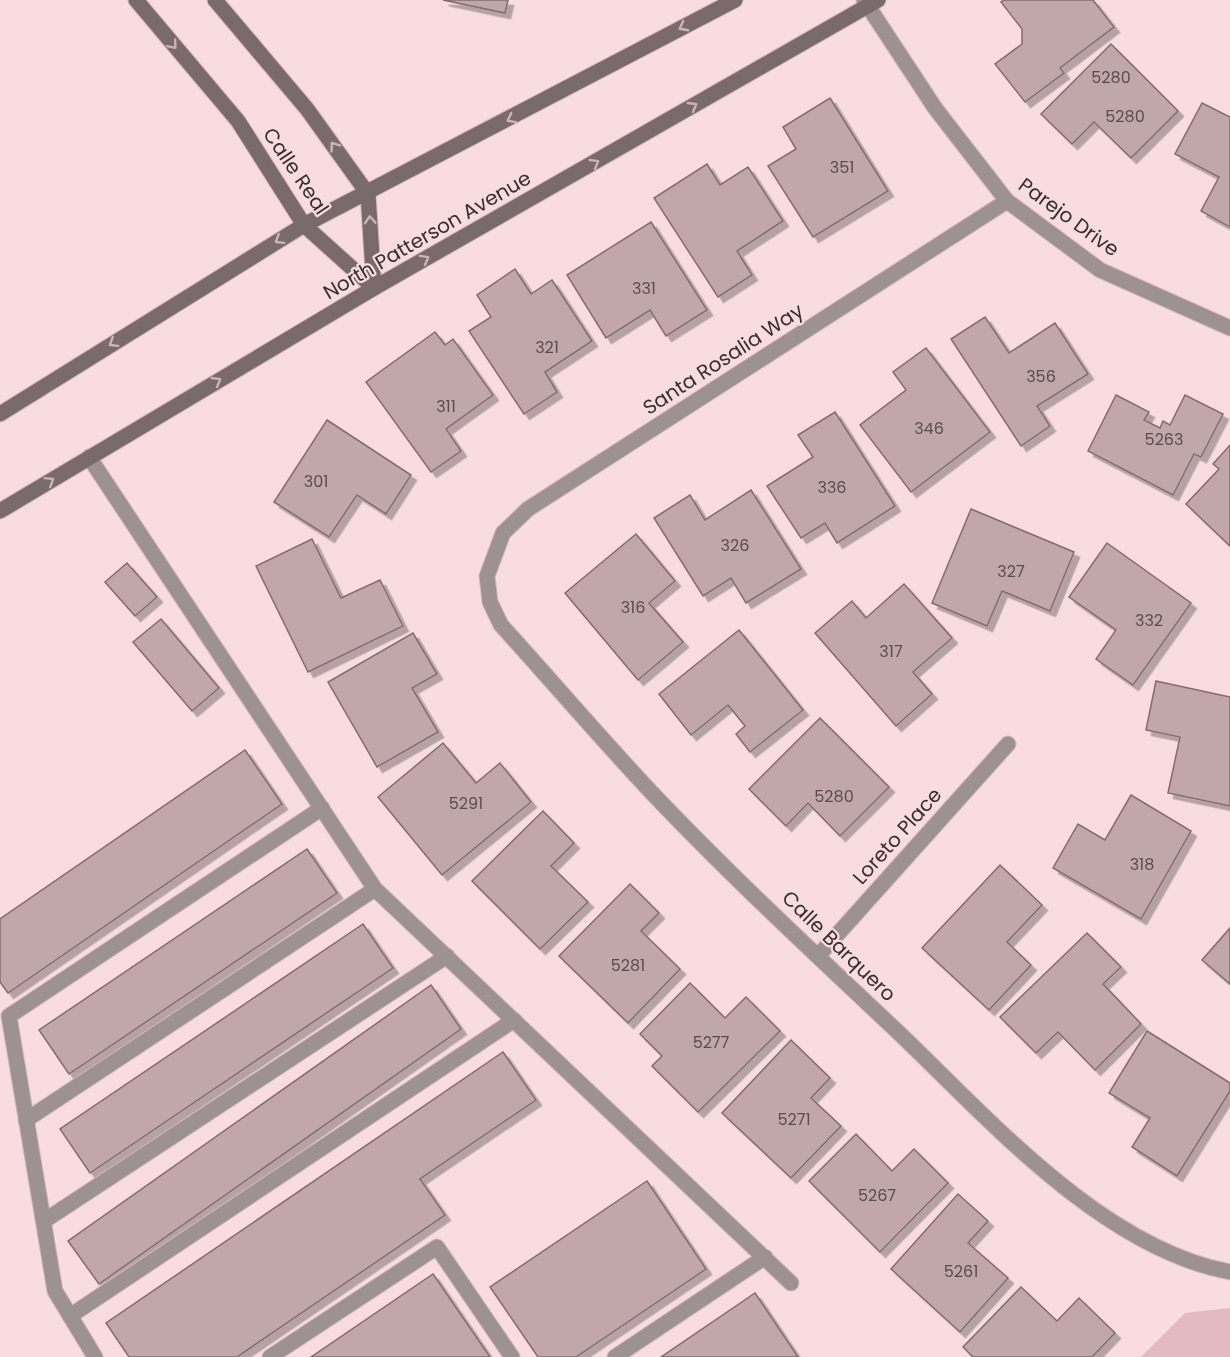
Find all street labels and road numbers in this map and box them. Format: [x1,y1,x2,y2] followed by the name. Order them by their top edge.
[257,122,335,220] street label: Calle Real
[318,164,536,306] street label: North Patterson Avenue
[1013,171,1125,263] street label: Parejo Drive
[637,297,809,421] street label: Santa Rosalia Way
[846,782,948,890] street label: Loreto Place
[776,884,902,1008] street label: Calle Barquero

